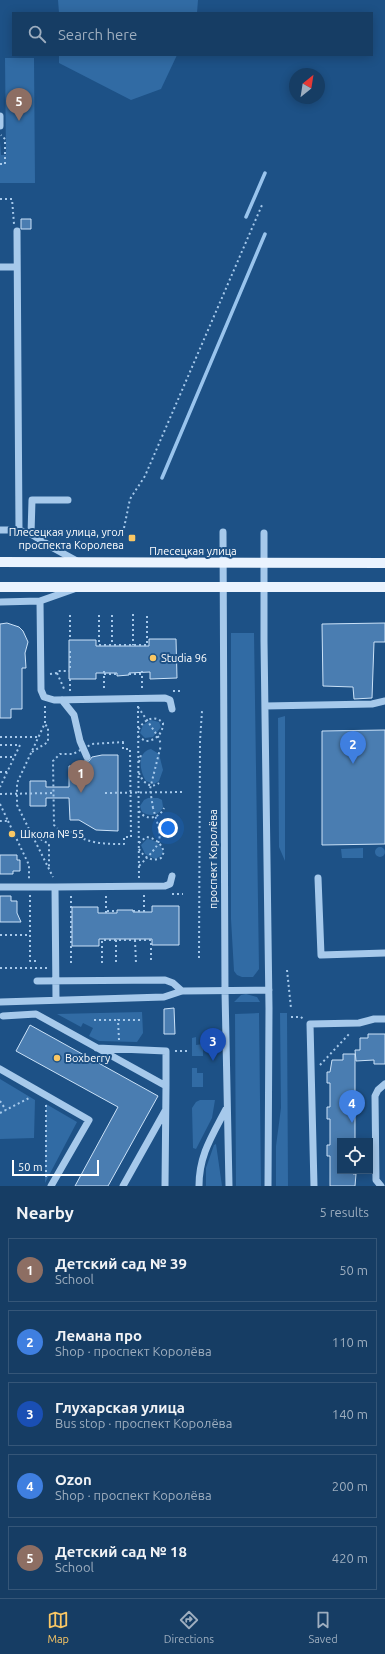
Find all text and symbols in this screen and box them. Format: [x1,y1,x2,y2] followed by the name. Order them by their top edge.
[12,12,373,56] search box
[26,23,48,45] icon: search
[58,26,137,43] text: Search here
[289,68,325,104] north arrow
[6,88,32,121] pin: 5
[9,526,124,551] place label: Плесецкая улица, угол проспекта Королева
[127,533,137,543] marker: Плесецкая улица, угол проспекта Королева
[149,545,237,557] street label: Плесецкая улица
[161,652,207,664] place label: Studia 96
[148,653,158,663] marker: Studia 96
[340,731,366,764] pin: 2
[68,760,94,793] pin: 1
[207,809,219,909] street label: проспект Королёва
[158,818,178,838] your location
[20,828,84,840] place label: Школа № 55
[7,829,17,839] marker: Школа № 55
[200,1028,226,1061] pin: 3
[65,1052,111,1064] place label: Boxberry
[52,1053,62,1063] marker: Boxberry
[339,1090,365,1123] pin: 4
[337,1138,373,1174] map controls
[337,1138,373,1174] button: locate
[12,1158,99,1177] scale bar
[18,1161,42,1173] text: 50 m
[16,1203,74,1222] text: Nearby
[319,1205,369,1219] text: 5 results
[55,1255,187,1272] text: Детский сад № 39
[26,1263,34,1277] text: 1
[339,1263,368,1277] text: 50 m
[55,1272,94,1286] text: School
[55,1327,142,1344] text: Лемана про
[26,1335,34,1349] text: 2
[332,1335,368,1349] text: 110 m
[55,1344,212,1358] text: Shop · проспект Королёва
[55,1399,185,1416] text: Глухарская улица
[26,1407,34,1421] text: 3
[332,1407,368,1421] text: 140 m
[55,1416,232,1430] text: Bus stop · проспект Королёва
[55,1471,92,1488] text: Ozon
[26,1479,34,1493] text: 4
[332,1479,368,1493] text: 200 m
[55,1488,212,1502] text: Shop · проспект Королёва
[55,1543,187,1560] text: Детский сад № 18
[26,1551,34,1565] text: 5
[332,1551,368,1565] text: 420 m
[55,1560,94,1574] text: School
[47,1609,69,1645] tab: Map
[164,1609,214,1645] tab: Directions
[308,1609,338,1645] tab: Saved

